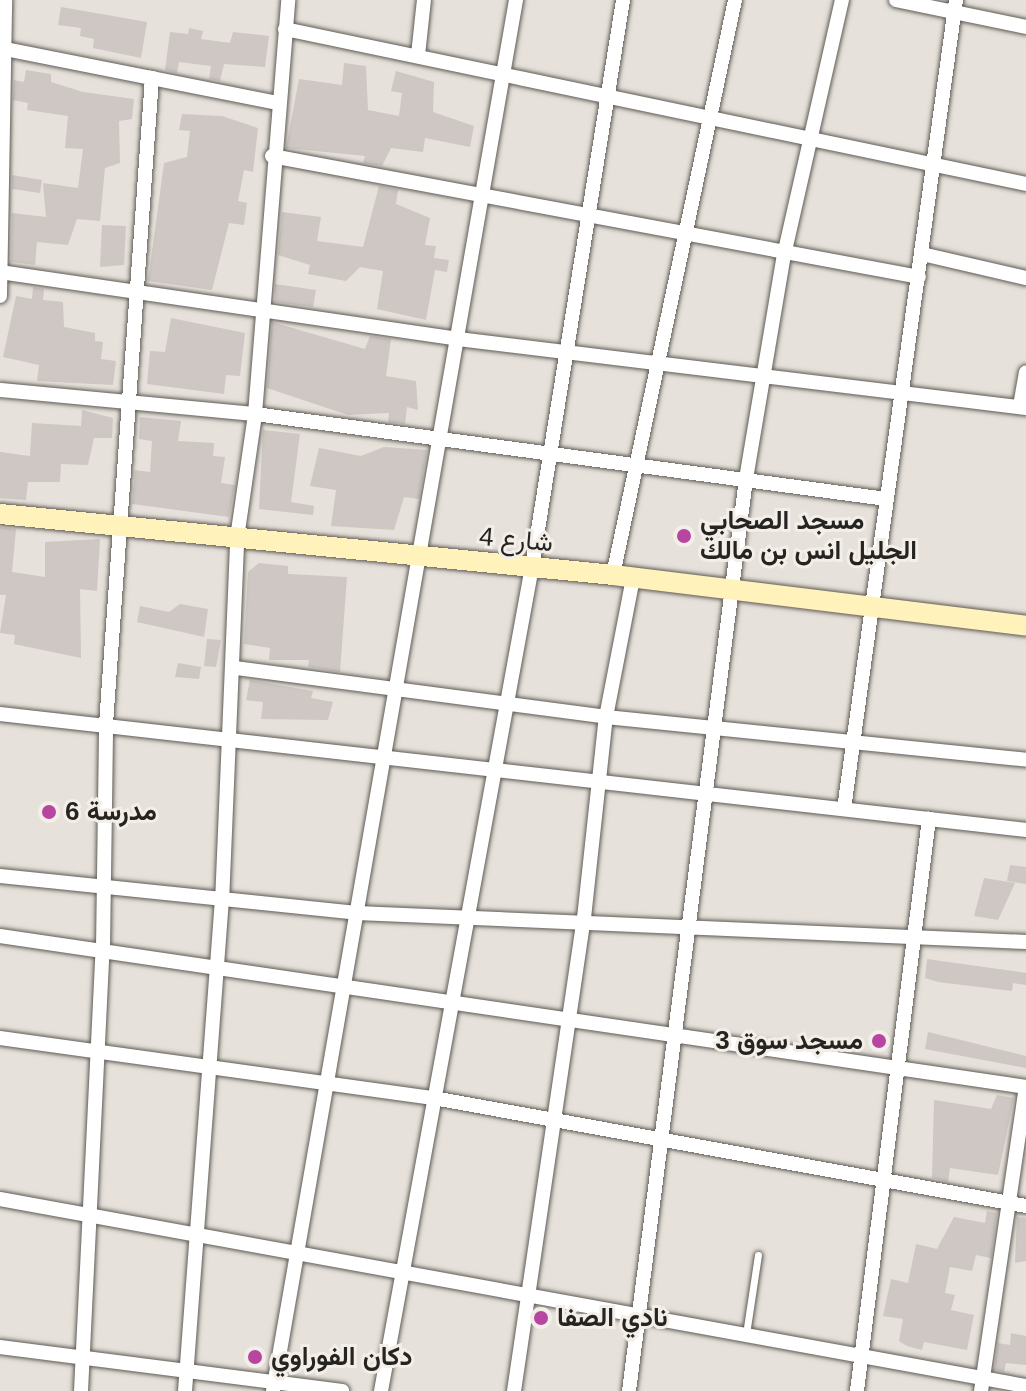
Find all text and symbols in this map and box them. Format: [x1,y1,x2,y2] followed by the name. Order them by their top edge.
[700,505,917,566] place label: مسجد الصحابي الجليل انس بن مالك
[478,521,554,559] street label: شارع 4
[675,527,693,545] marker: مسجد الصحابي الجليل انس بن مالك
[65,796,157,828] place label: مدرسة 6
[40,803,58,821] marker: مدرسة 6
[715,1025,863,1057] place label: مسجد سوق 3
[870,1032,888,1050] marker: مسجد سوق 3
[557,1302,668,1334] place label: نادي الصفا
[532,1309,550,1327] marker: نادي الصفا
[271,1341,412,1373] place label: دكان الفوراوي
[246,1348,264,1366] marker: دكان الفوراوي

